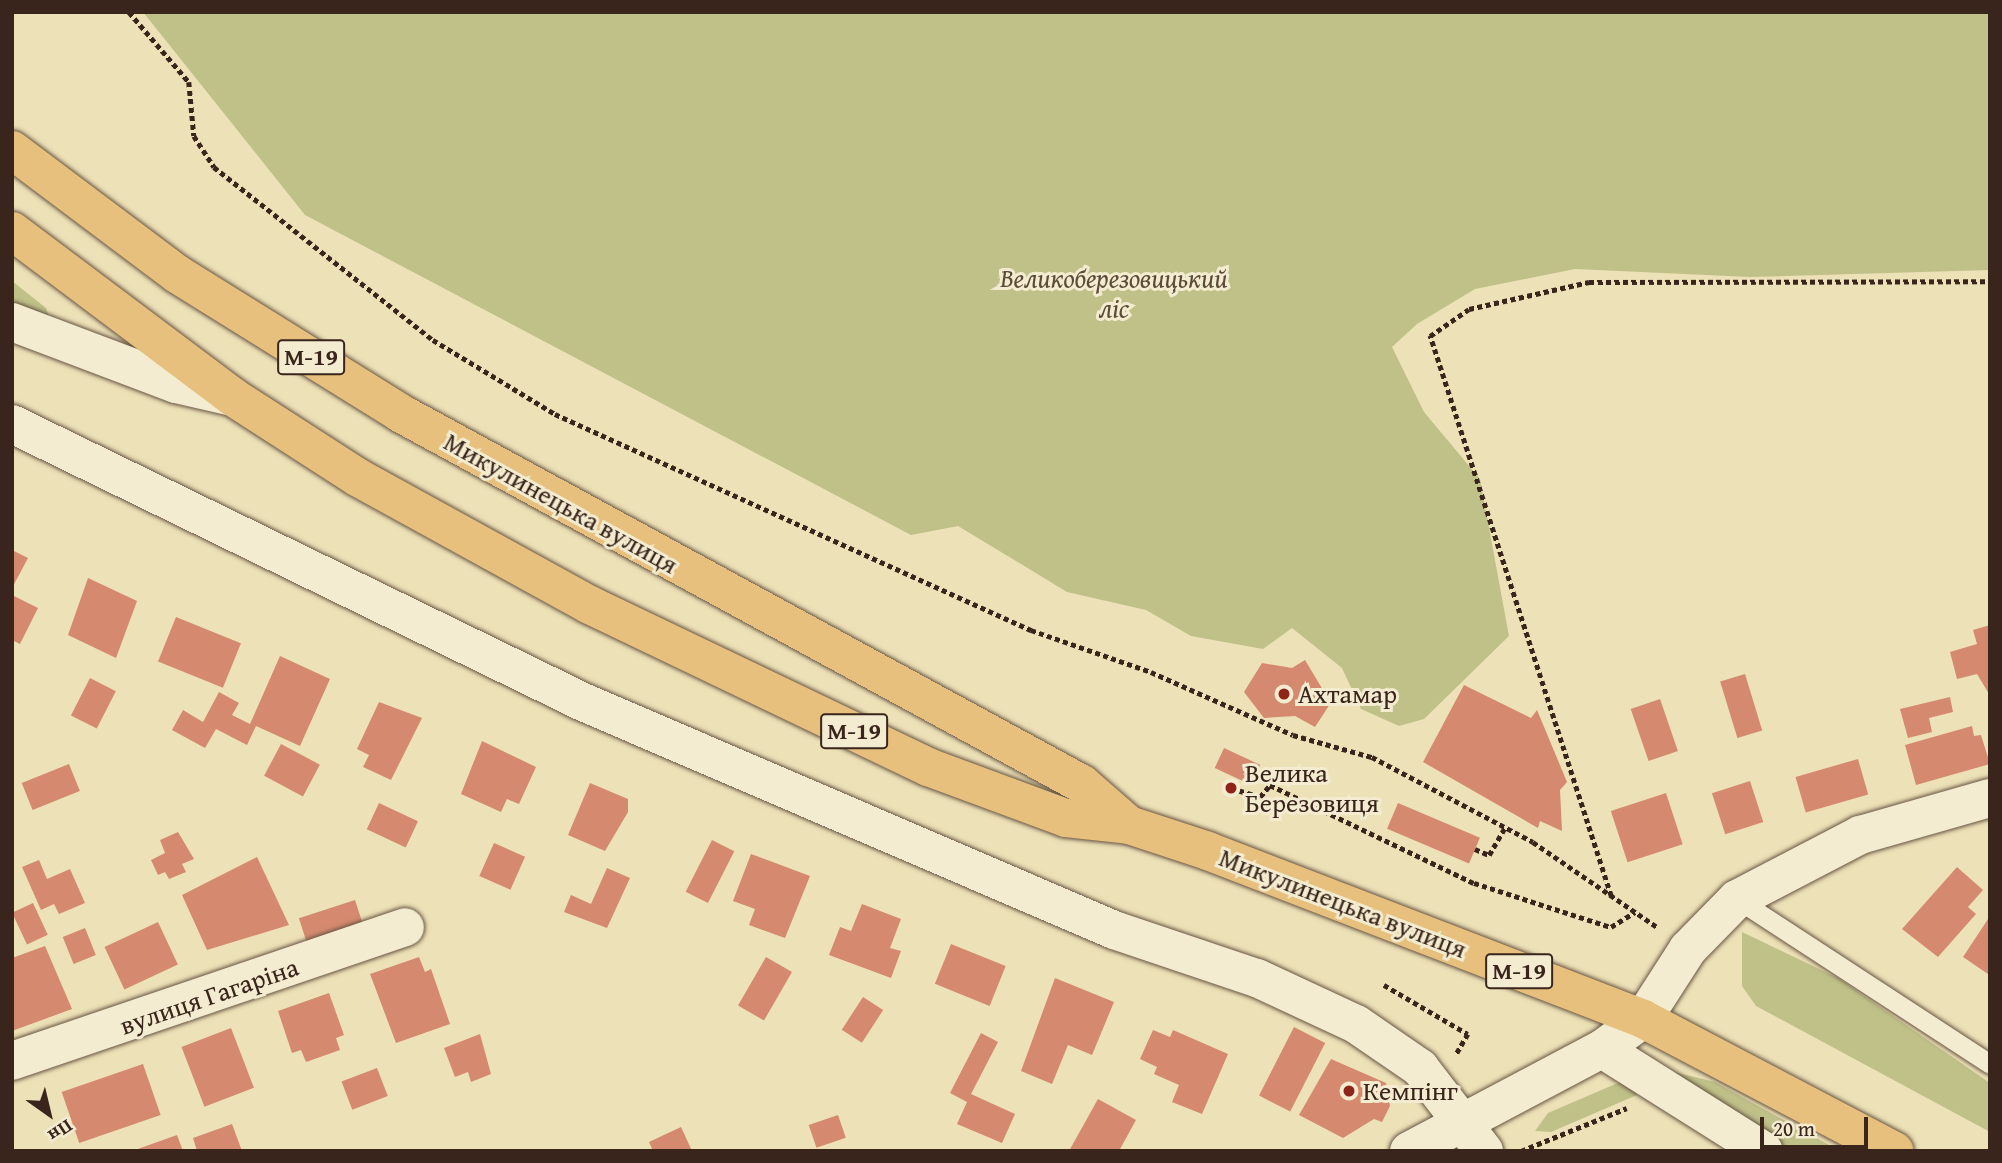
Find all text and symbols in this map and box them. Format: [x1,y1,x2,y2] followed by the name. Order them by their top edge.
[1000,262,1228,324] park label: Великоберезовицький ліс
[276,336,346,378] road number: М-19
[439,426,683,580] street label: Микулинецька вулиця
[1298,678,1397,710] place label: Ахтамар
[1276,686,1292,702] marker: Ахтамар
[819,710,889,752] road number: М-19
[1245,757,1379,818] place label: Велика Березовиця
[1223,780,1239,796] marker: Велика Березовиця
[1215,841,1471,965] street label: Микулинецька вулиця
[116,951,302,1041] street label: вулиця Гагаріна
[1484,951,1554,992] road number: М-19
[1363,1075,1458,1107] place label: Кемпінг
[14,1079,84,1149] north arrow
[1341,1083,1357,1099] marker: Кемпінг
[1764,1104,1872,1148] scale bar
[43,1113,79,1150] text: Пн
[1773,1113,1815,1144] text: 20 m

